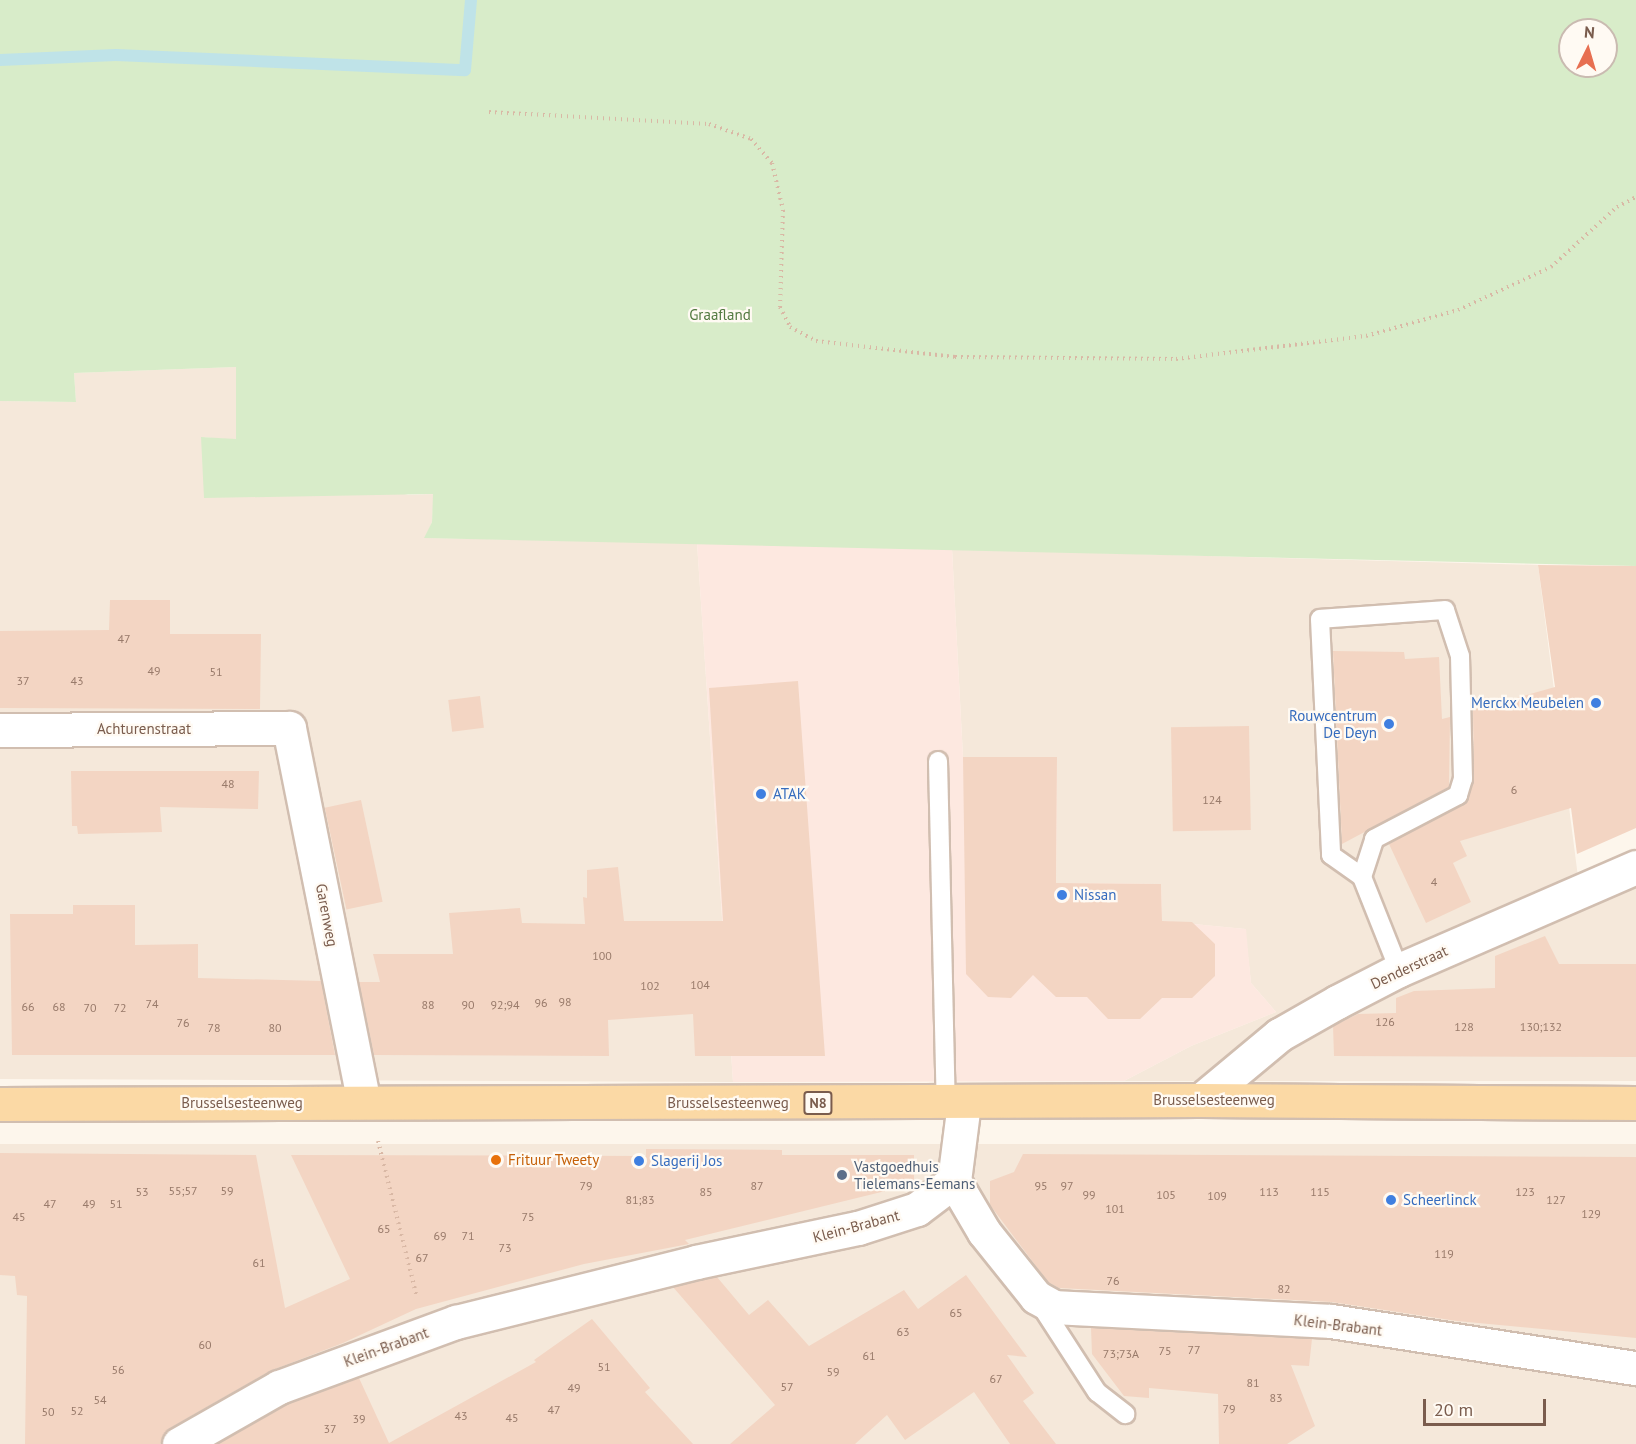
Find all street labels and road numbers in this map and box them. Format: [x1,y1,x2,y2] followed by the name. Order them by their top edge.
[97,720,191,738] street label: Achturenstraat
[312,882,342,948] street label: Garenweg
[1368,941,1450,993] street label: Denderstraat
[1153,1091,1275,1109] street label: Brusselsesteenweg
[803,1092,833,1114] road number: N8
[181,1094,303,1112] street label: Brusselsesteenweg
[667,1094,789,1112] street label: Brusselsesteenweg
[811,1206,901,1246] street label: Klein-Brabant
[1293,1311,1383,1339] street label: Klein-Brabant
[341,1323,431,1371] street label: Klein-Brabant

